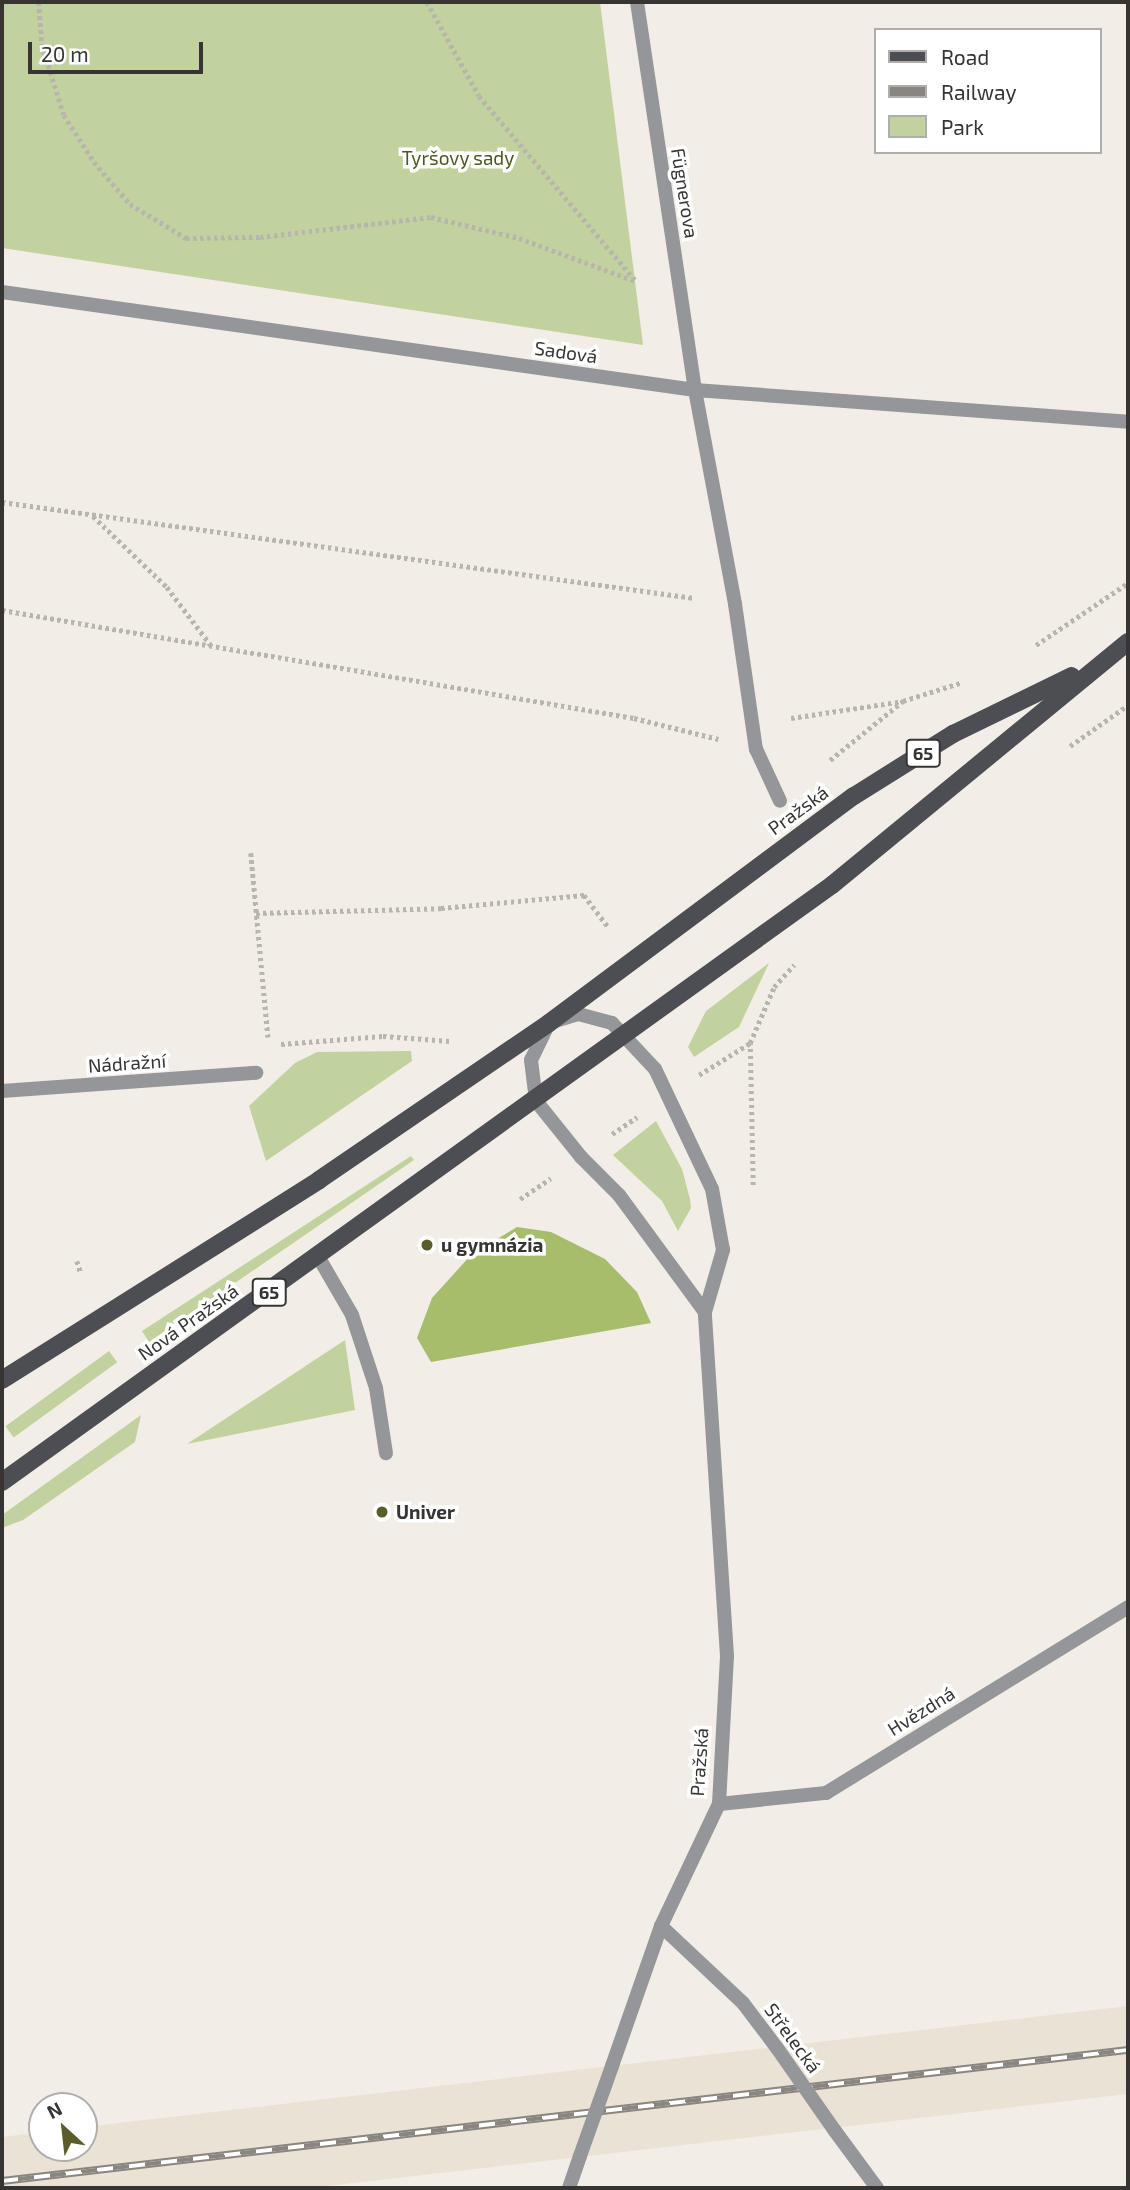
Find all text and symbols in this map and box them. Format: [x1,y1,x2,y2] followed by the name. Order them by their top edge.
[32,28,206,72] scale bar
[874,28,1102,154] legend
[41,41,89,66] text: 20 m
[941,44,989,69] text: Road
[941,79,1017,104] text: Railway
[941,114,984,139] text: Park
[667,146,703,240] street label: Fügnerova
[401,147,515,169] park label: Tyršovy sady
[533,336,599,368] street label: Sadová
[906,738,940,768] road number: 65
[764,781,832,839] street label: Pražská
[87,1049,167,1077] street label: Nádražní
[441,1234,543,1256] place label: u gymnázia
[419,1237,435,1253] marker: u gymnázia
[252,1278,286,1307] road number: 65
[133,1279,243,1365] street label: Nová Pražská
[396,1501,455,1523] place label: Univer
[374,1504,390,1520] marker: Univer
[883,1681,959,1741] street label: Hvězdná
[685,1727,713,1797] street label: Pražská
[760,1999,826,2077] street label: Střelecká
[28,2092,98,2162] north arrow
[43,2096,65,2123] text: N

